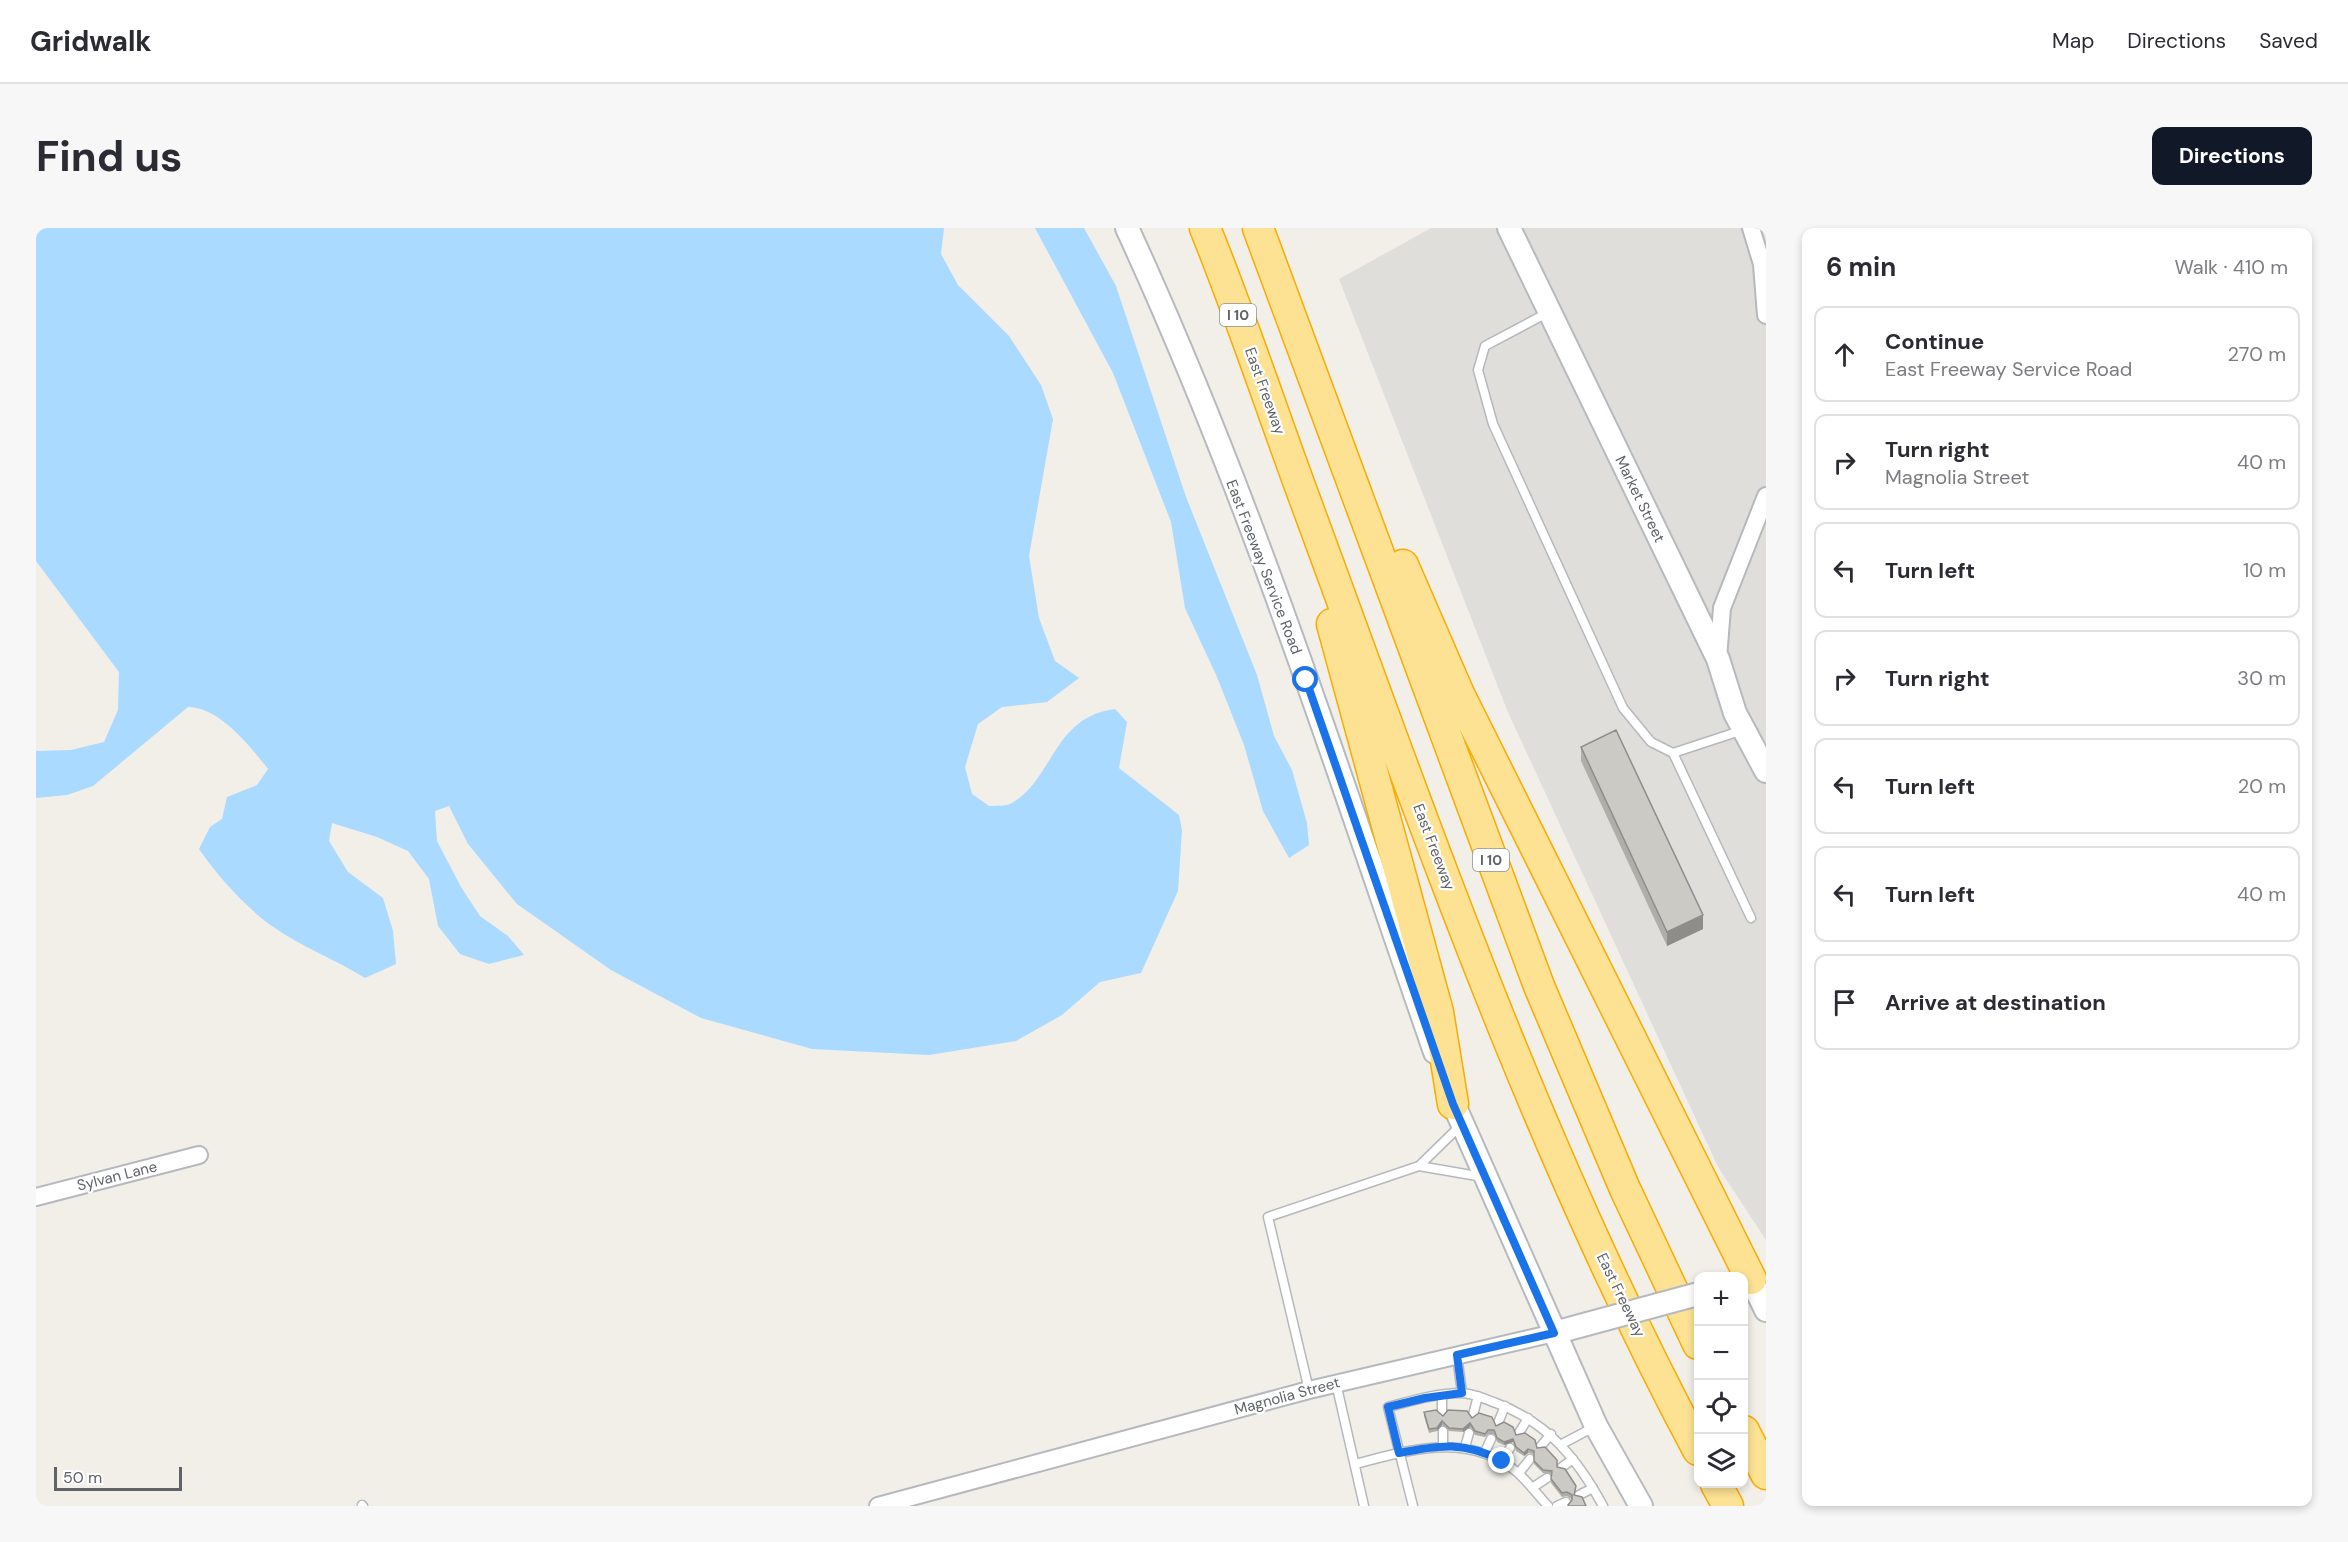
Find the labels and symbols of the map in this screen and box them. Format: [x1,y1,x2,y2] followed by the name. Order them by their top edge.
[1220,304,1256,326] road number: I 10
[1240,345,1290,438] street label: East Freeway
[1610,452,1670,546] street label: Market Street
[1221,477,1307,657] street label: East Freeway Service Road
[1292,666,1318,692] route start
[1408,801,1460,894] street label: East Freeway
[1473,849,1509,871] road number: I 10
[75,1156,159,1196] street label: Sylvan Lane
[1592,1250,1650,1341] street label: East Freeway
[1232,1372,1342,1420] street label: Magnolia Street
[1488,1447,1514,1473] route end
[54,1464,182,1492] scale bar

